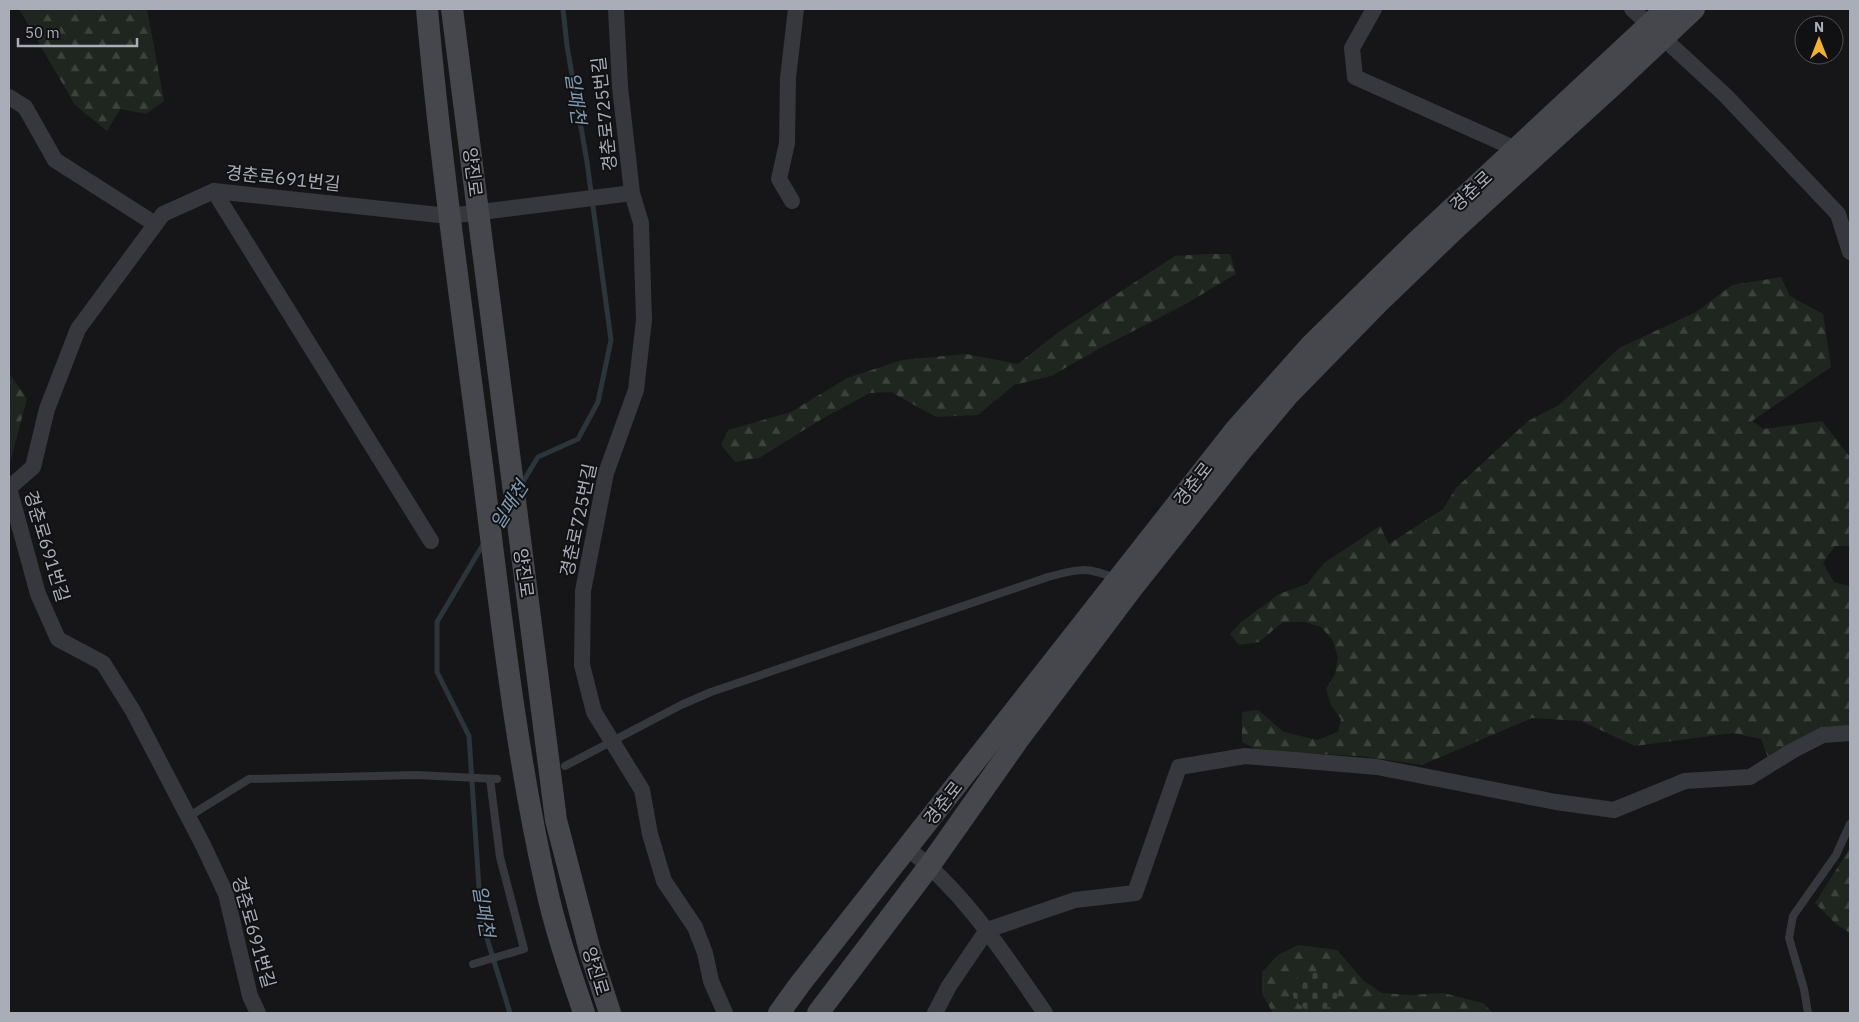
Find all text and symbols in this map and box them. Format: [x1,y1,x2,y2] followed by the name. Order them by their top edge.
[18,15,136,47] scale bar
[1794,15,1844,65] north arrow
[1814,18,1824,36] text: N
[25,23,60,42] text: 50 m
[587,56,621,172] street label: 경춘로725번길
[560,70,592,127] water label: 일패천
[459,146,487,198] street label: 양진로
[225,161,341,195] street label: 경춘로691번길
[1445,166,1497,216] street label: 경춘로
[1169,457,1217,511] street label: 경춘로
[555,461,601,579] street label: 경춘로725번길
[485,475,534,534] water label: 일패천
[19,488,75,604] street label: 경춘로691번길
[509,547,539,599] street label: 양진로
[919,776,967,830] street label: 경춘로
[227,873,281,991] street label: 경춘로691번길
[468,883,500,940] water label: 일패천
[578,944,614,998] street label: 양진로

